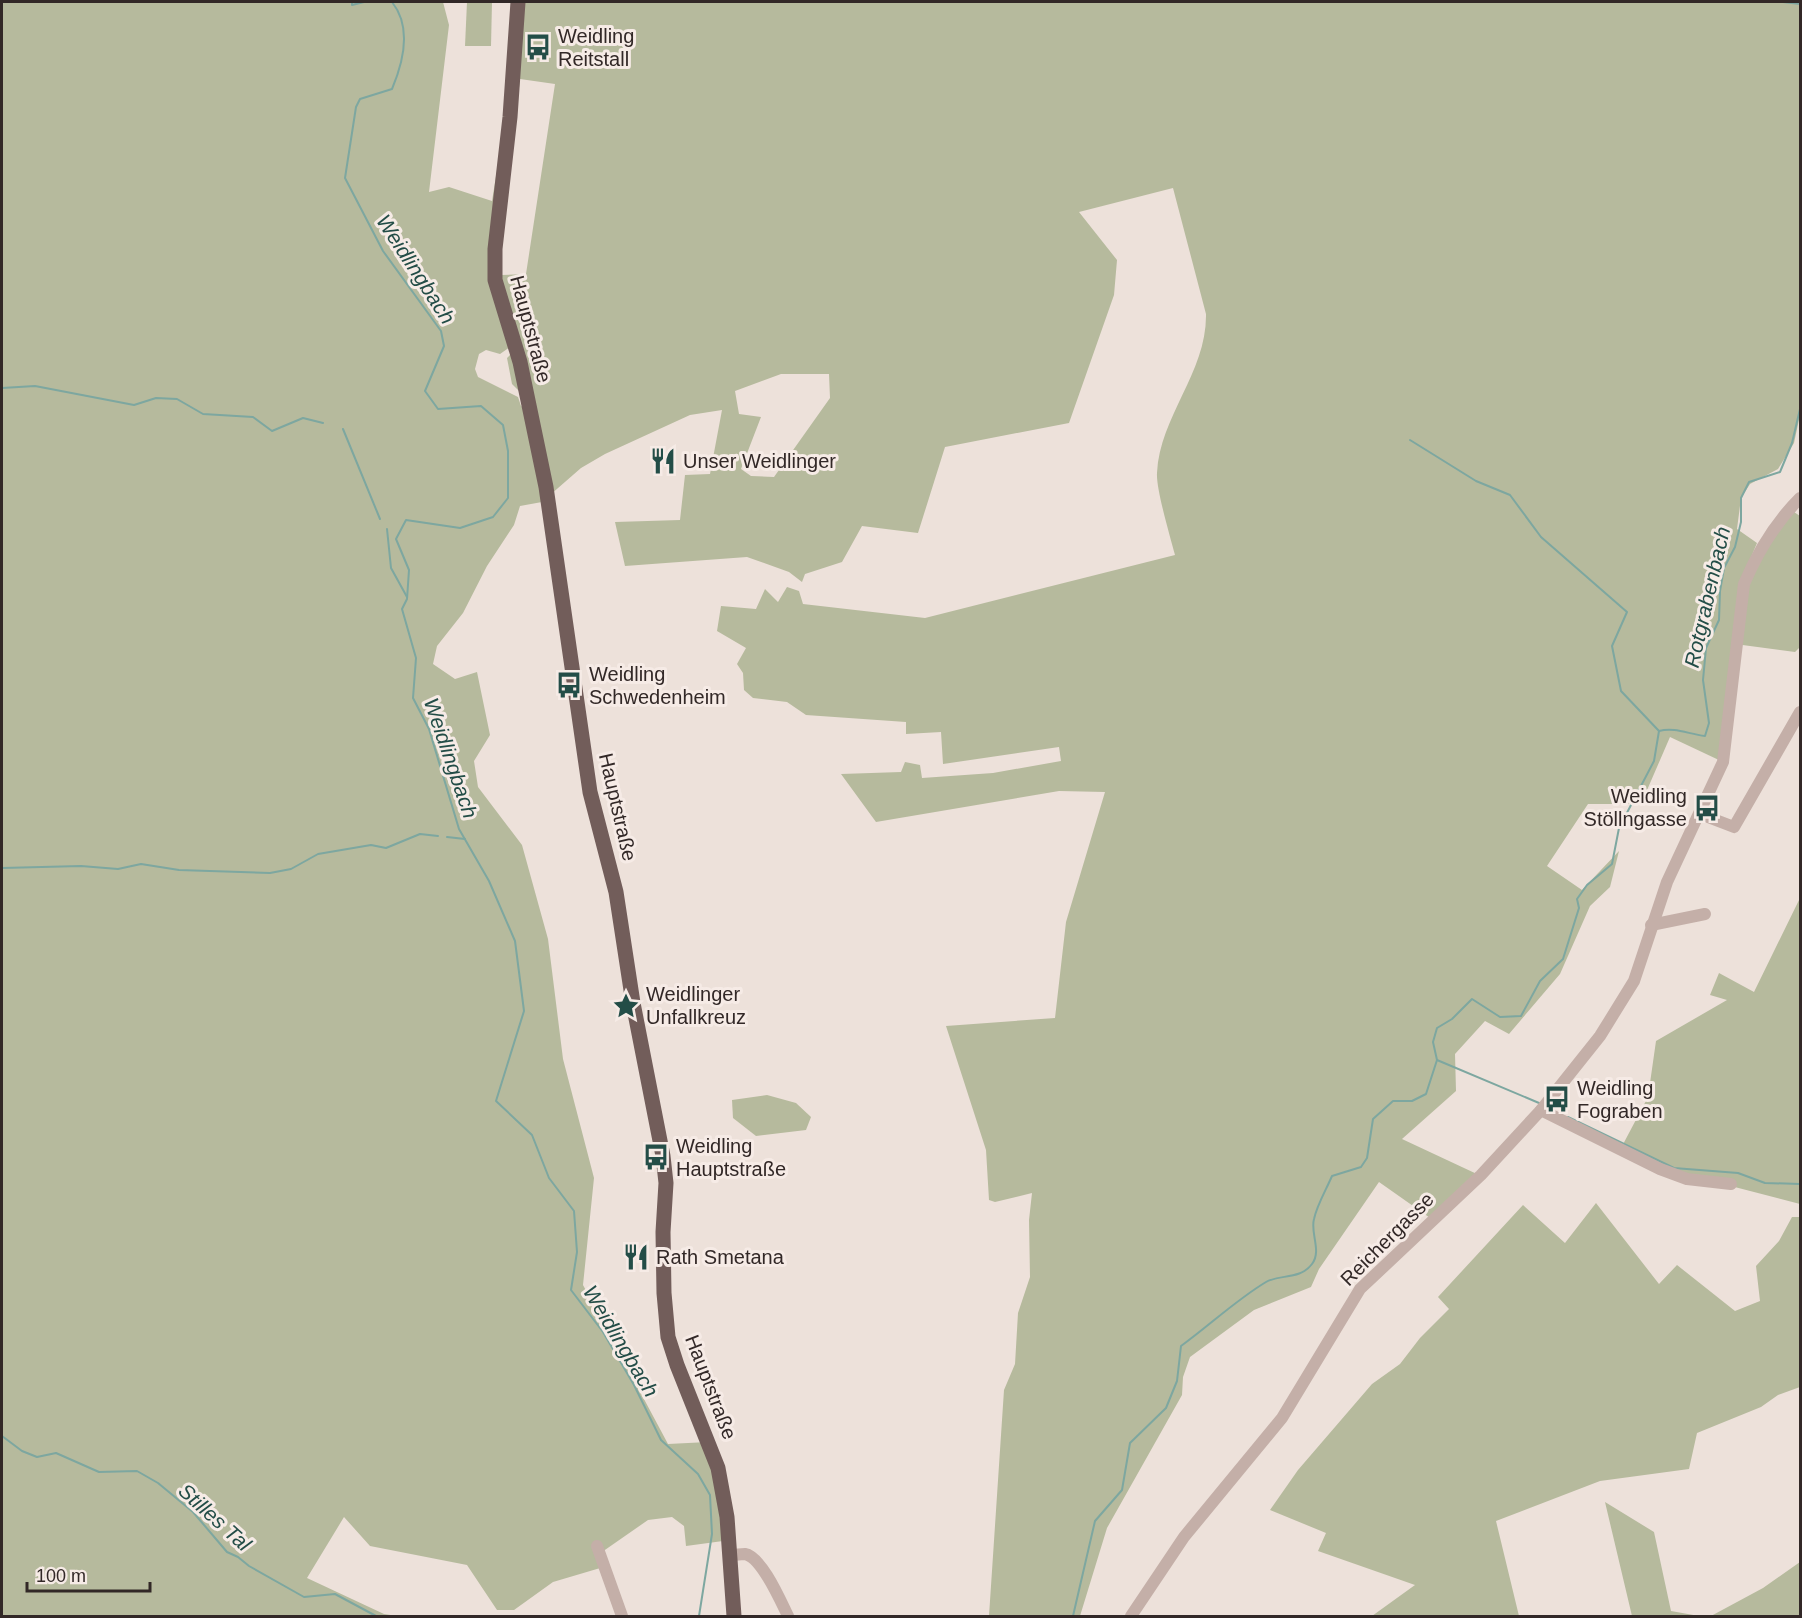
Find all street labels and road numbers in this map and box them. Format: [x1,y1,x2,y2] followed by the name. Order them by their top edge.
[506,273,556,385] street label: Hauptstraße
[595,751,641,863] street label: Hauptstraße
[1336,1188,1438,1290] street label: Reichergasse
[681,1332,741,1442] street label: Hauptstraße

